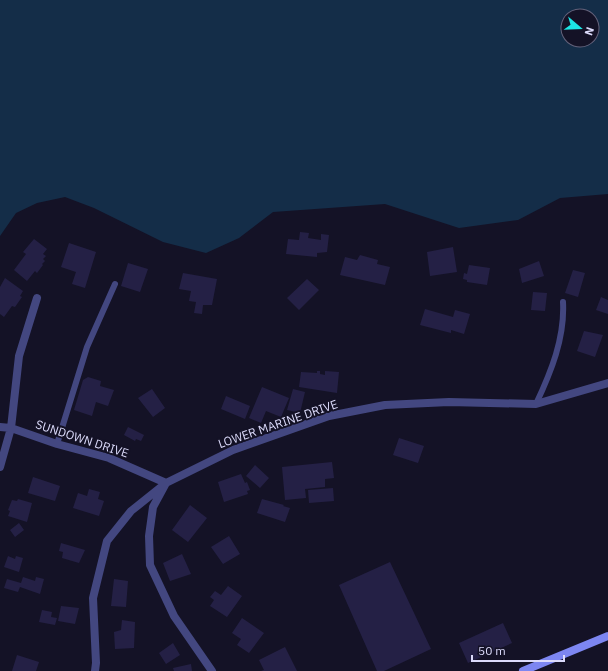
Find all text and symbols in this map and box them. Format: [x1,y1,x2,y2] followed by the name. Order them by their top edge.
[560,8,600,48] north arrow
[582,25,597,37] text: N
[216,396,340,451] street label: LOWER MARINE DRIVE
[34,416,131,461] street label: SUNDOWN DRIVE
[472,637,564,663] scale bar
[478,643,506,658] text: 50 m

